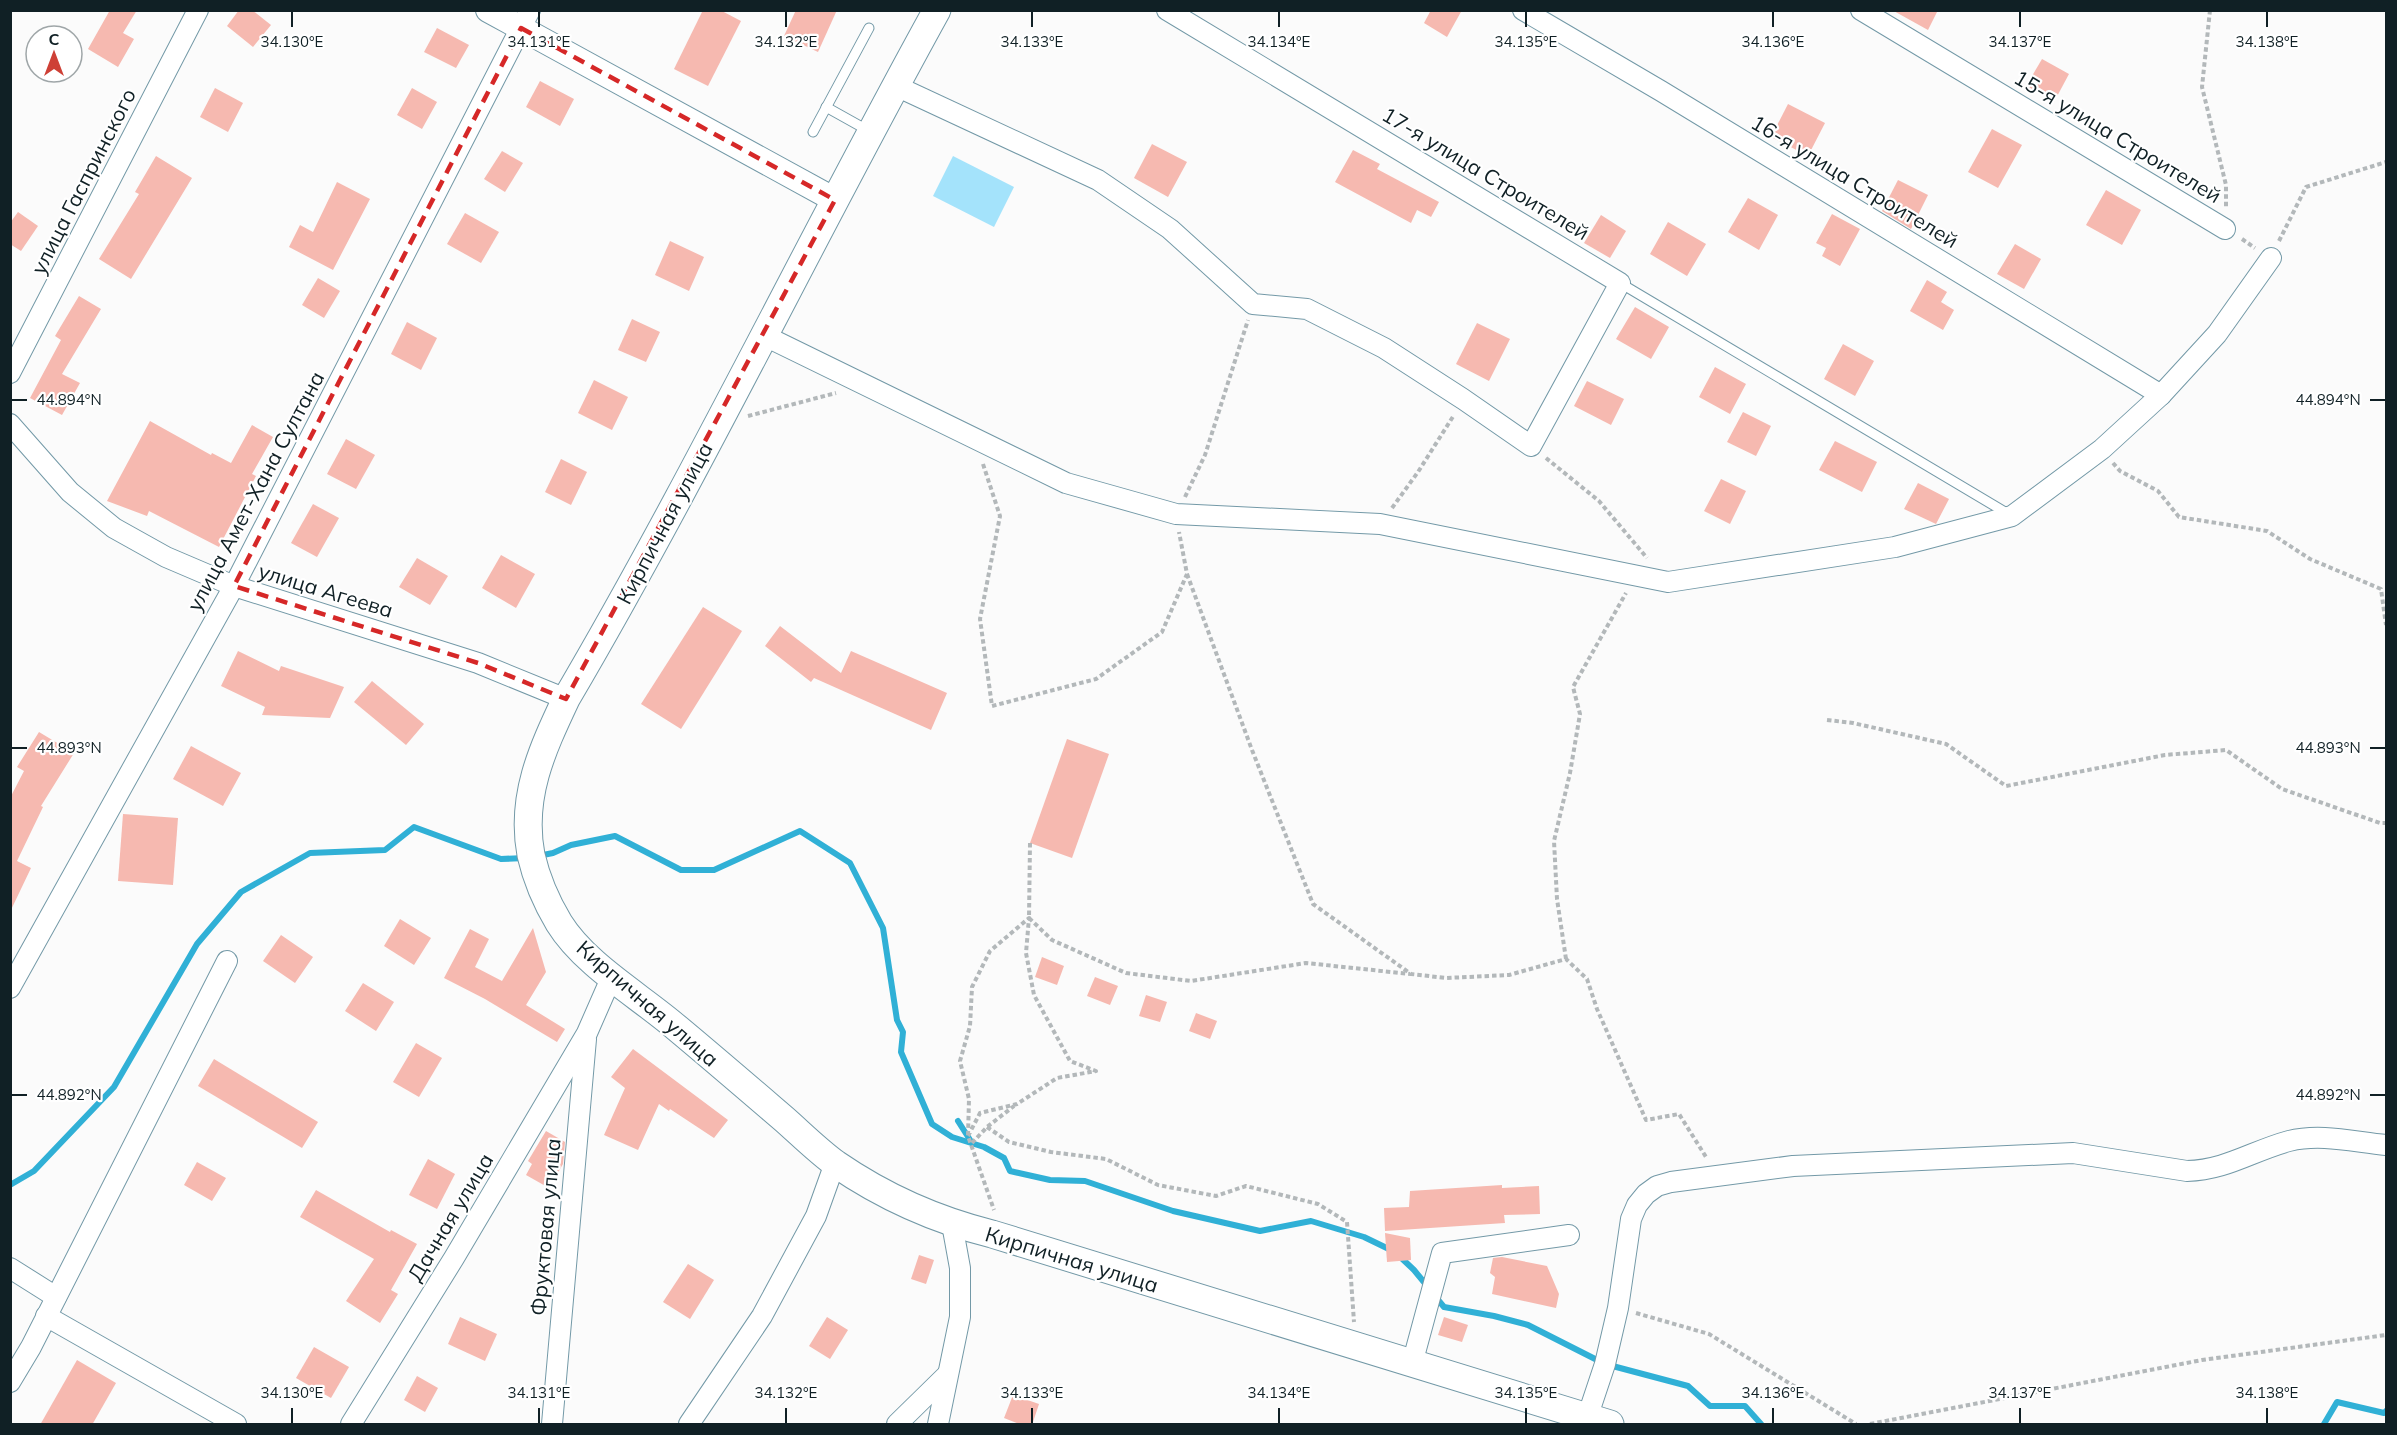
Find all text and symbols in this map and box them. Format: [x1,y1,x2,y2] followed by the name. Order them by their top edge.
[24,24,84,84] north arrow
[49,29,60,49] text: С
[261,32,324,51] text: 34.130°E
[508,32,571,51] text: 34.131°E
[755,32,818,51] text: 34.132°E
[1001,32,1064,51] text: 34.133°E
[1248,32,1311,51] text: 34.134°E
[1495,32,1558,51] text: 34.135°E
[1742,32,1805,51] text: 34.136°E
[1989,32,2052,51] text: 34.137°E
[2236,32,2299,51] text: 34.138°E
[2010,64,2226,208] street label: 15-я улица Строителей
[25,84,141,278] street label: улица Гаспринского
[1378,101,1594,245] street label: 17-я улица Строителей
[1747,109,1963,253] street label: 16-я улица Строителей
[181,367,329,615] street label: улица Амет-Хана Султана
[36,390,102,409] text: 44.894°N
[2295,390,2361,409] text: 44.894°N
[610,438,718,608] street label: Кирпичная улица
[256,557,396,623] street label: улица Агеева
[36,738,102,757] text: 44.893°N
[2295,738,2361,757] text: 44.893°N
[572,934,724,1072] street label: Кирпичная улица
[36,1085,102,1104] text: 44.892°N
[2295,1085,2361,1104] text: 44.892°N
[524,1137,566,1317] street label: Фруктовая улица
[402,1148,498,1286] street label: Дачная улица
[982,1220,1162,1298] street label: Кирпичная улица
[261,1383,324,1402] text: 34.130°E
[508,1383,571,1402] text: 34.131°E
[755,1383,818,1402] text: 34.132°E
[1001,1383,1064,1402] text: 34.133°E
[1248,1383,1311,1402] text: 34.134°E
[1495,1383,1558,1402] text: 34.135°E
[1742,1383,1805,1402] text: 34.136°E
[1989,1383,2052,1402] text: 34.137°E
[2236,1383,2299,1402] text: 34.138°E

